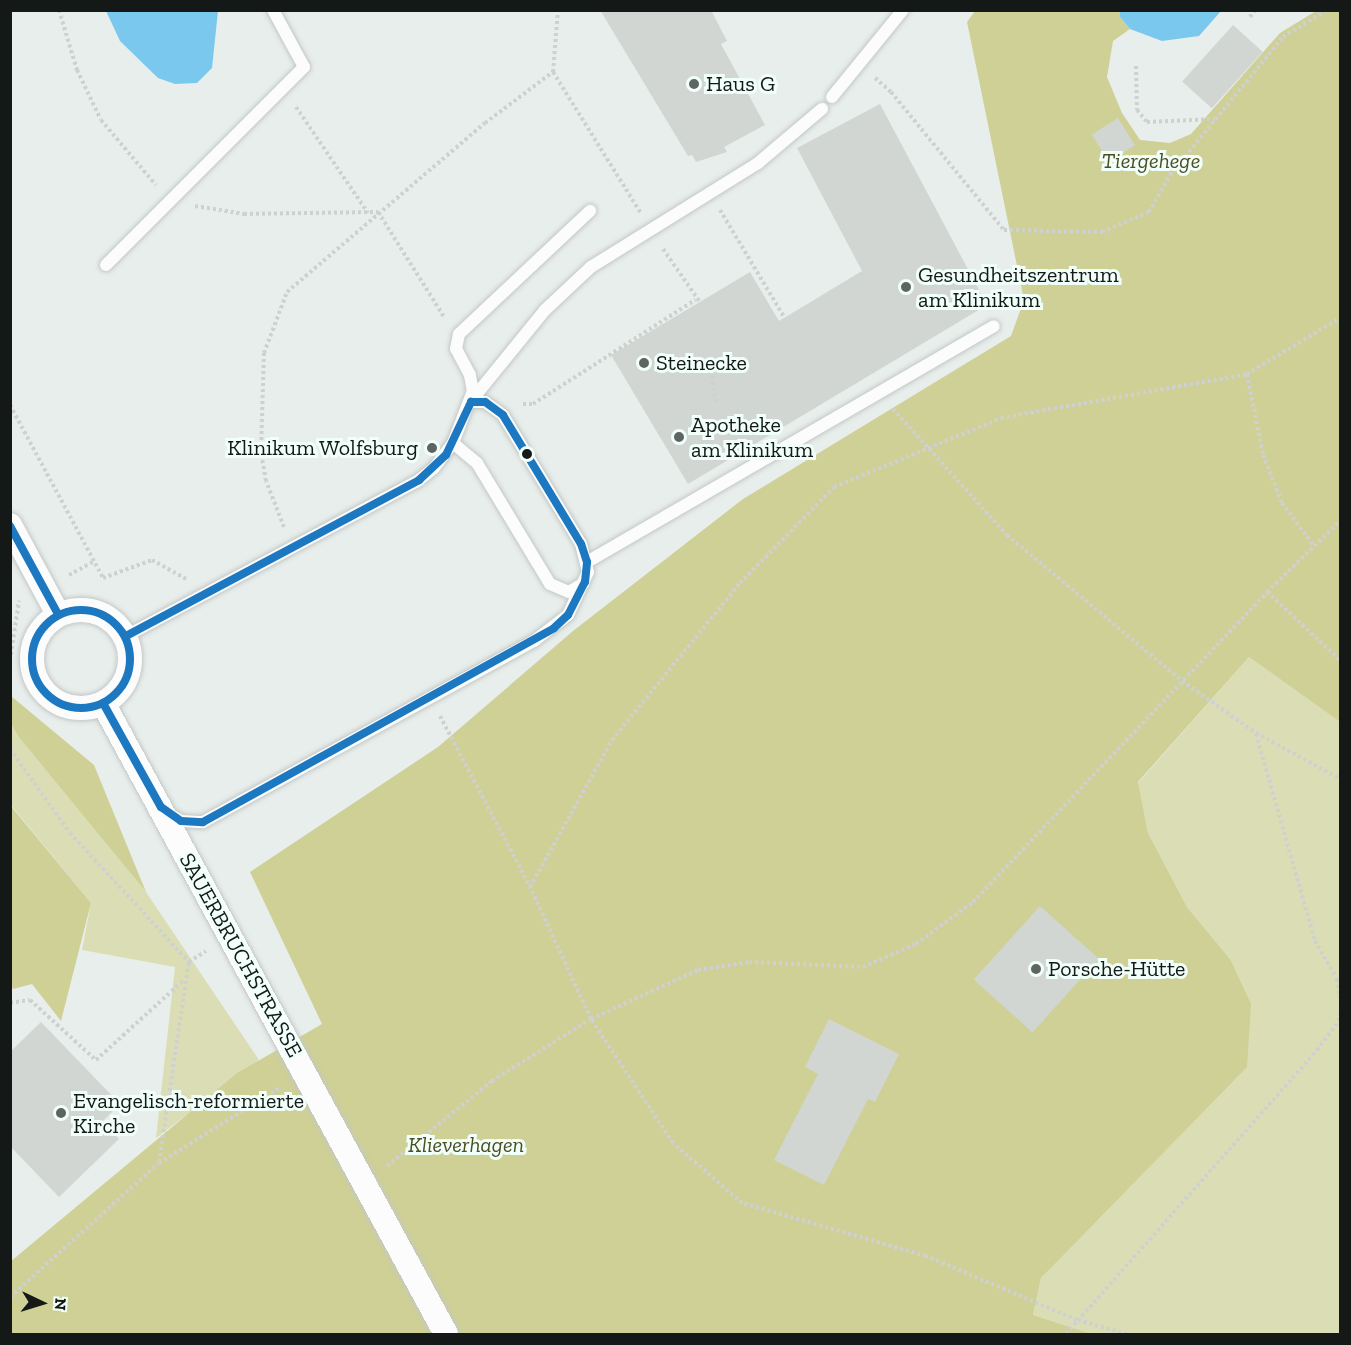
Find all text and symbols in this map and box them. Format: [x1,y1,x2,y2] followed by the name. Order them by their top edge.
[706,71,775,97] place label: Haus G
[687,77,701,91] marker: Haus G
[1102,148,1200,174] park label: Tiergehege
[918,261,1119,312] place label: Gesundheitszentrum am Klinikum
[899,280,913,294] marker: Gesundheitszentrum am Klinikum
[656,350,747,376] place label: Steinecke
[637,356,651,370] marker: Steinecke
[691,411,813,463] place label: Apotheke am Klinikum
[672,430,686,444] marker: Apotheke am Klinikum
[227,435,418,461] place label: Klinikum Wolfsburg
[423,439,441,457] marker: Klinikum Wolfsburg
[521,448,533,460] unlabelled marker
[174,848,308,1062] street label: SAUERBRUCHSTRASSE
[1048,956,1185,982] place label: Porsche-Hütte
[1029,962,1043,976] marker: Porsche-Hütte
[73,1087,304,1138] place label: Evangelisch-reformierte Kirche
[54,1106,68,1120] marker: Evangelisch-reformierte Kirche
[408,1132,524,1158] park label: Klieverhagen
[12,1273,72,1333] north arrow
[51,1298,70,1311] text: N

